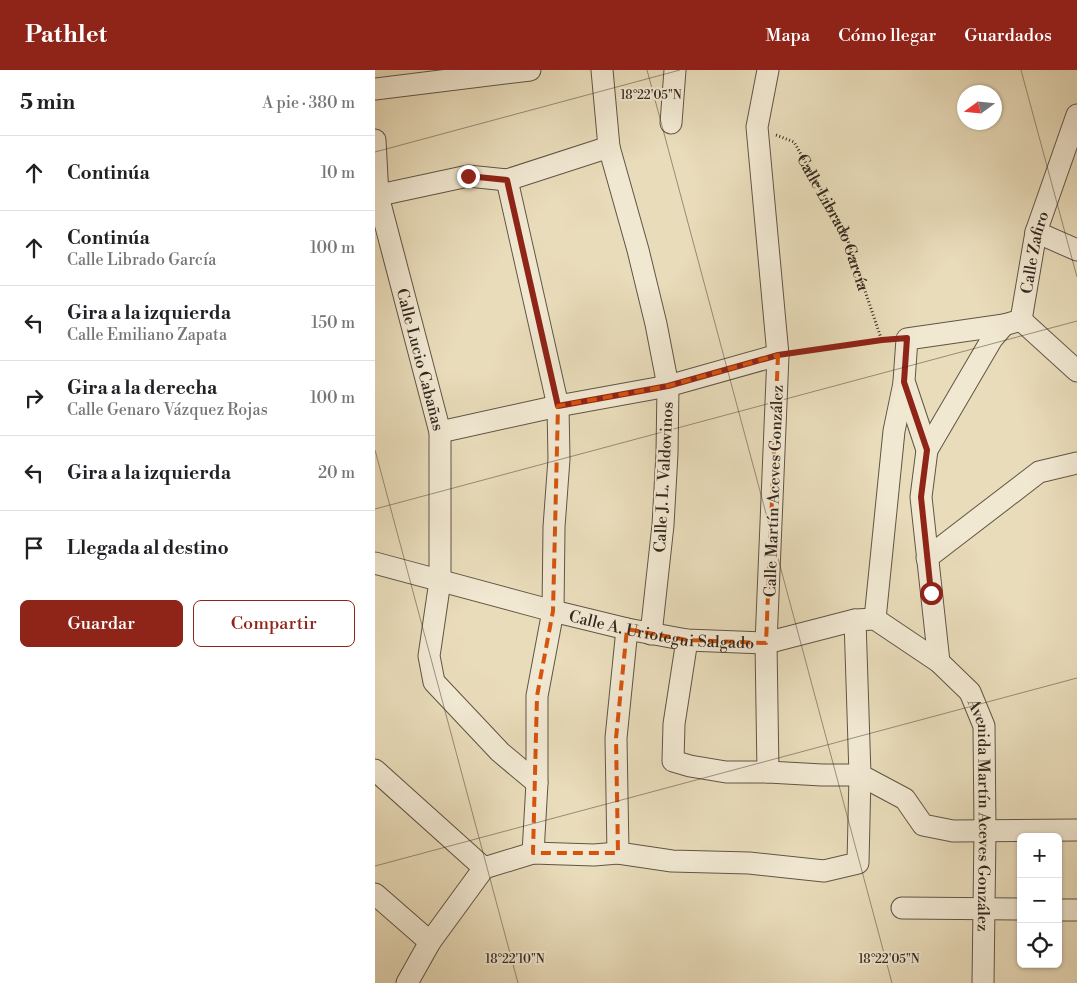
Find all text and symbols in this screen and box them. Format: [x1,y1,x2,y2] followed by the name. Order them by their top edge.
[25,20,107,50] text: Pathlet
[766,24,810,47] text: Mapa
[838,24,936,47] text: Cómo llegar
[964,24,1052,47] text: Guardados
[957,85,1002,130] north arrow
[620,88,682,103] text: 18°22'05"N
[20,90,75,116] text: 5 min
[262,93,355,113] text: A pie · 380 m
[792,151,873,294] street label: Calle Librado García
[20,159,48,187] icon: ahead
[67,161,150,185] text: Continúa
[321,163,355,183] text: 10 m
[457,165,480,188] route end
[1017,208,1054,295] street label: Calle Zafiro
[67,226,150,250] text: Continúa
[20,234,48,262] icon: ahead
[310,238,355,258] text: 100 m
[67,250,216,270] text: Calle Librado García
[392,286,448,433] street label: Calle Lucio Cabañas
[67,301,231,325] text: Gira a la izquierda
[20,309,48,337] icon: left
[311,313,355,333] text: 150 m
[67,325,227,345] text: Calle Emiliano Zapata
[67,376,217,400] text: Gira a la derecha
[20,384,48,412] icon: right
[760,384,788,598] street label: Calle Martín Aceves González
[310,388,355,408] text: 100 m
[67,400,268,420] text: Calle Genaro Vázquez Rojas
[650,401,678,553] street label: Calle J. L. Valdovinos
[20,459,48,487] icon: left
[67,461,231,485] text: Gira a la izquierda
[318,463,355,483] text: 20 m
[20,534,48,562] icon: arrive
[67,536,229,560] text: Llegada al destino
[920,582,943,605] route start
[20,600,183,647] button: Guardar
[193,600,355,647] button: Compartir
[567,606,754,654] street label: Calle A. Uriotegui Salgado
[963,695,994,932] street label: Avenida Martín Aceves González
[1017,833,1062,968] map controls
[1017,833,1062,878] button: +
[1017,878,1062,923] button: −
[1017,923,1062,968] button: locate
[485,952,545,967] text: 18°22'10"N
[858,952,920,967] text: 18°22'05"N

